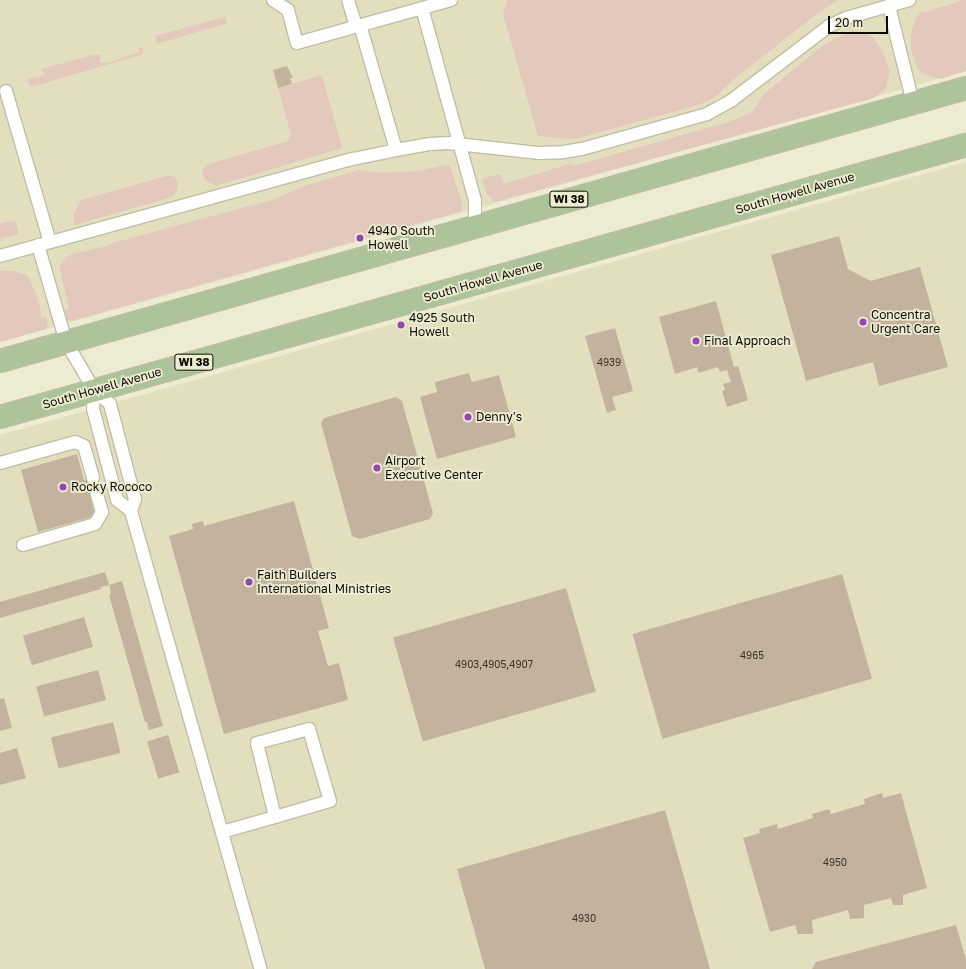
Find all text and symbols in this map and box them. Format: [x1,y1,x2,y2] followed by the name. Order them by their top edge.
[830,8,890,34] scale bar
[835,15,863,30] text: 20 m
[734,169,856,217] street label: South Howell Avenue
[549,190,589,208] road number: WI 38
[368,224,435,252] place label: 4940 South Howell
[355,233,365,243] marker: 4940 South Howell
[422,257,544,305] street label: South Howell Avenue
[871,308,940,336] place label: Concentra Urgent Care
[409,311,475,339] place label: 4925 South Howell
[858,317,868,327] marker: Concentra Urgent Care
[396,320,406,330] marker: 4925 South Howell
[704,334,791,348] place label: Final Approach
[691,336,701,346] marker: Final Approach
[174,353,214,371] road number: WI 38
[597,357,621,369] house number: 4939
[41,364,163,412] street label: South Howell Avenue
[476,410,522,424] place label: Denny's
[463,412,473,422] marker: Denny's
[385,454,483,482] place label: Airport Executive Center
[372,463,382,473] marker: Airport Executive Center
[71,480,152,494] place label: Rocky Rococo
[58,482,68,492] marker: Rocky Rococo
[257,568,391,596] place label: Faith Builders International Ministries
[244,577,254,587] marker: Faith Builders International Ministries
[740,650,764,662] house number: 4965
[455,659,533,671] house number: 4903,4905,4907
[823,857,847,869] house number: 4950
[572,913,596,925] house number: 4930

